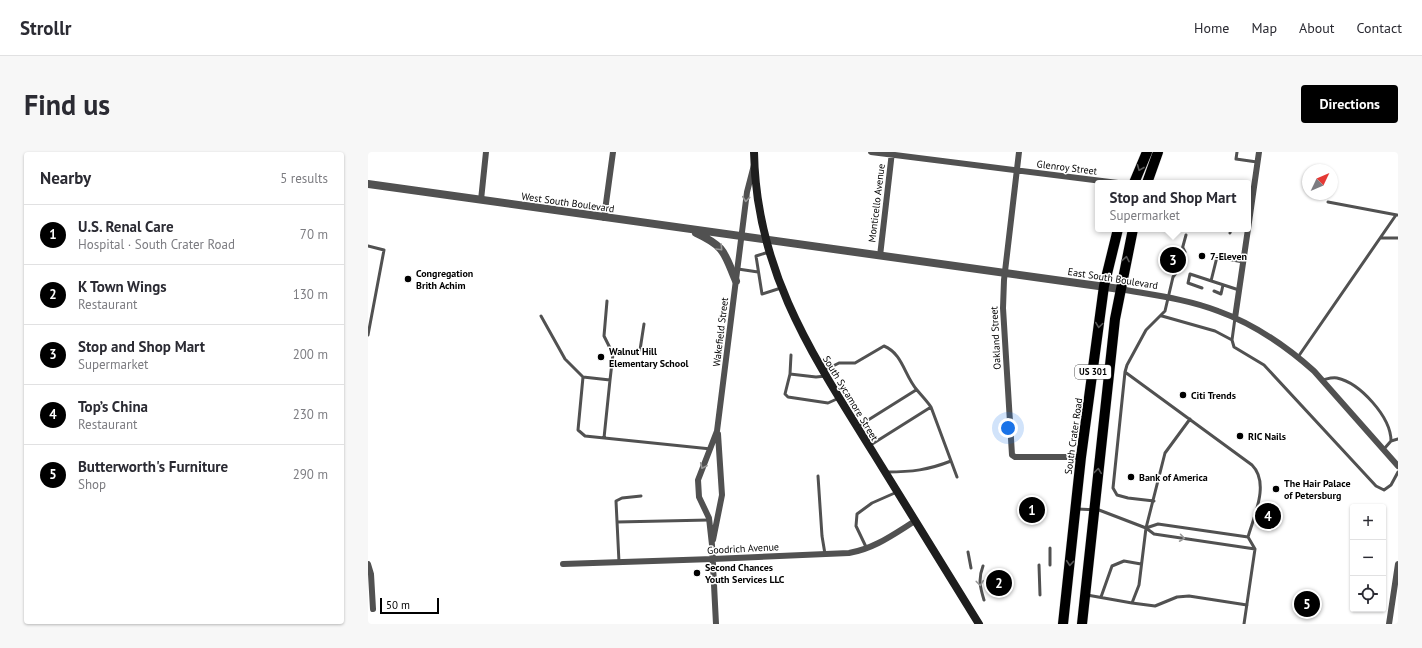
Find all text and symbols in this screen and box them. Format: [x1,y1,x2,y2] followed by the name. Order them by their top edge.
[20,16,71,40] text: Strollr
[1194,19,1229,37] text: Home
[1251,19,1277,37] text: Map
[1299,19,1335,37] text: About
[1357,19,1402,37] text: Contact
[1301,85,1398,123] button: Directions
[24,86,110,123] text: Find us
[1036,157,1098,178] street label: Glenroy Street
[865,163,888,243] street label: Monticello Avenue
[1137,164,1145,171] one-way arrow
[1302,164,1338,200] north arrow
[40,167,91,189] text: Nearby
[280,170,328,187] text: 5 results
[1095,180,1251,232] popup
[1109,188,1237,207] text: Stop and Shop Mart
[521,190,615,215] street label: West South Boulevard
[742,196,751,202] one-way arrow
[1109,207,1180,224] text: Supermarket
[78,217,174,236] text: U.S. Renal Care
[49,226,57,243] text: 1
[300,226,328,243] text: 70 m
[78,236,235,253] text: Hospital · South Crater Road
[716,243,723,251] one-way arrow
[1160,245,1186,275] pin: 3
[1210,250,1247,263] place label: 7-Eleven
[1197,251,1207,261] marker: 7-Eleven
[1121,256,1129,262] one-way arrow
[1067,265,1159,292] street label: East South Boulevard
[416,267,473,292] place label: Congregation Brith Achim
[403,274,413,284] marker: Congregation Brith Achim
[78,277,167,296] text: K Town Wings
[49,286,57,303] text: 2
[293,286,328,303] text: 130 m
[78,296,137,313] text: Restaurant
[710,296,731,367] street label: Wakefield Street
[987,305,1004,370] street label: Oakland Street
[1095,322,1104,328] one-way arrow
[78,337,205,356] text: Stop and Shop Mart
[609,345,689,370] place label: Walnut Hill Elementary School
[49,346,57,363] text: 3
[293,346,328,363] text: 200 m
[596,352,606,362] marker: Walnut Hill Elementary School
[820,353,881,444] street label: South Sycamore Street
[78,356,148,373] text: Supermarket
[1075,365,1111,379] road number: US 301
[1191,389,1236,402] place label: Citi Trends
[1178,390,1188,400] marker: Citi Trends
[78,397,148,416] text: Top’s China
[1062,397,1085,475] street label: South Crater Road
[49,406,57,423] text: 4
[293,406,328,423] text: 230 m
[78,416,137,433] text: Restaurant
[998,418,1018,438] your location
[1248,430,1286,443] place label: RIC Nails
[1235,431,1245,441] marker: RIC Nails
[78,457,228,476] text: Butterworth's Furniture
[700,462,708,470] one-way arrow
[49,466,57,483] text: 5
[293,466,328,483] text: 290 m
[1093,468,1102,474] one-way arrow
[1139,471,1208,484] place label: Bank of America
[1126,472,1136,482] marker: Bank of America
[78,476,106,493] text: Shop
[1284,477,1350,502] place label: The Hair Palace of Petersburg
[1271,484,1281,494] marker: The Hair Palace of Petersburg
[1019,495,1045,525] pin: 1
[1255,501,1281,531] pin: 4
[1350,504,1386,612] map controls
[1350,504,1386,540] button: +
[1179,533,1185,542] one-way arrow
[707,540,779,557] street label: Goodrich Avenue
[1350,540,1386,576] button: −
[1066,560,1075,566] one-way arrow
[704,561,785,586] place label: Second Chances Youth Services LLC
[692,568,702,578] marker: Second Chances Youth Services LLC
[986,568,1012,598] pin: 2
[1350,576,1386,612] button: locate
[975,580,984,586] one-way arrow
[1294,589,1320,619] pin: 5
[380,596,439,615] scale bar
[386,598,410,612] text: 50 m

